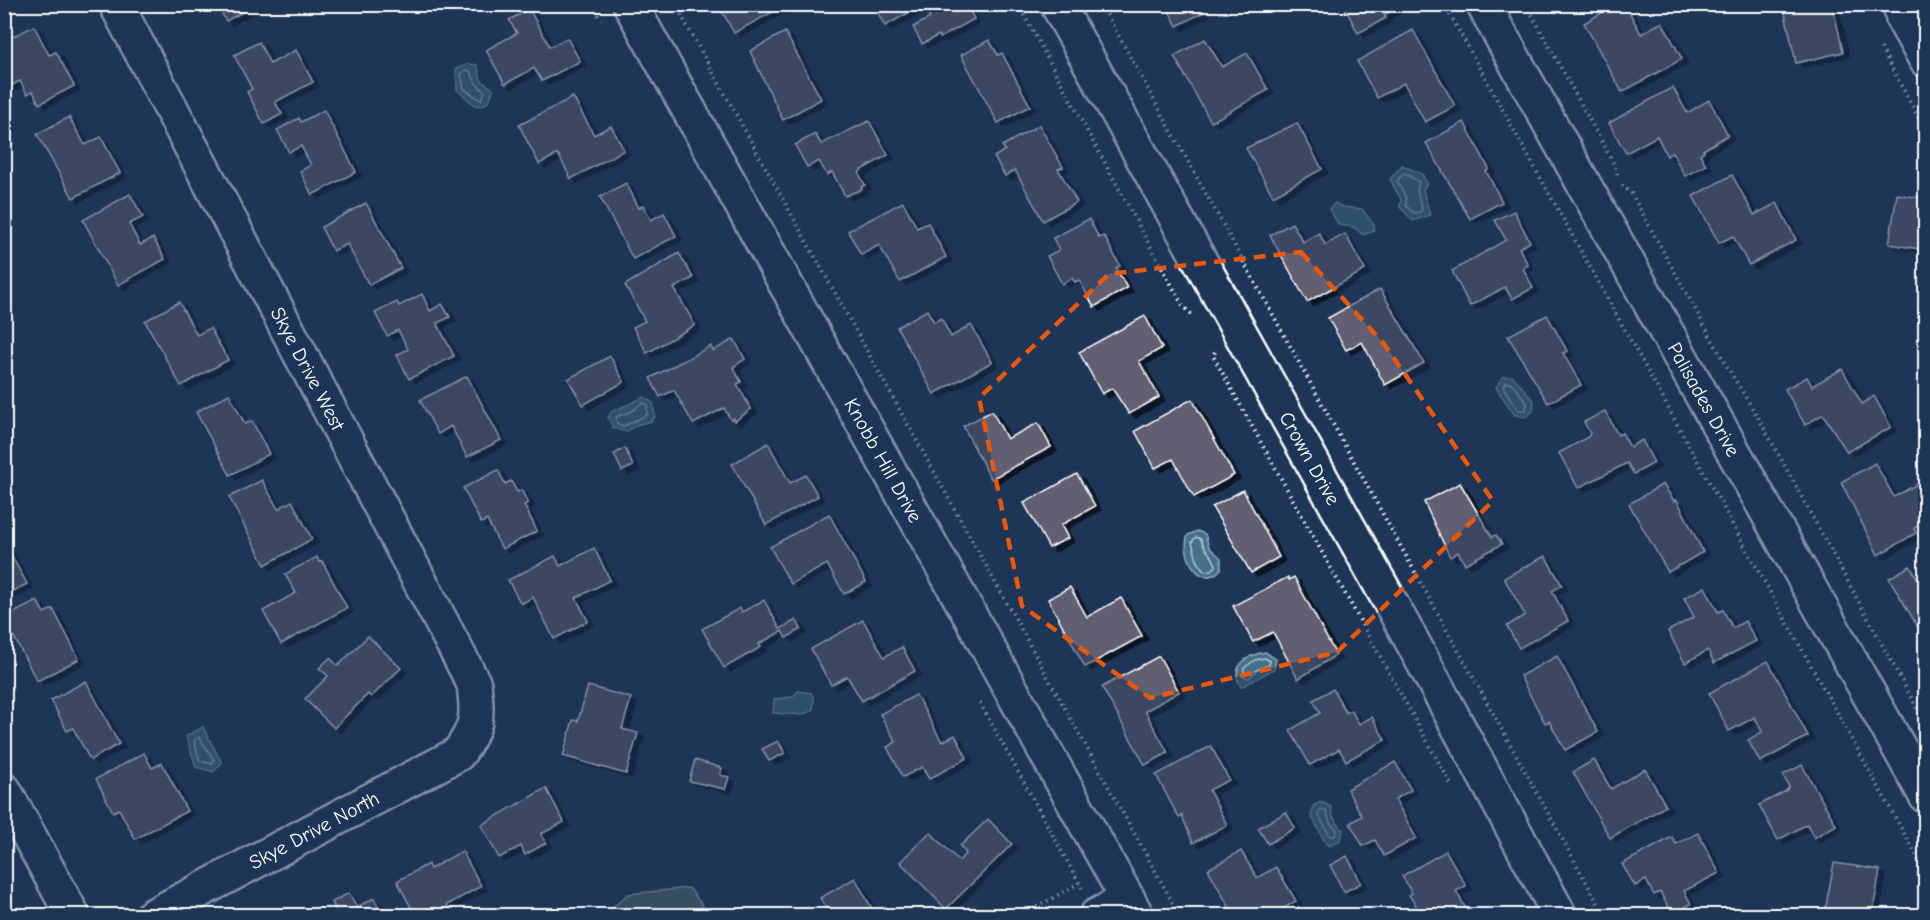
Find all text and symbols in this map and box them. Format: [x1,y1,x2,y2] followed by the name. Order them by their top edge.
[266,303,350,435] street label: Skye Drive West
[1663,339,1745,461] street label: Palisades Drive
[839,394,927,527] street label: Knobb Hill Drive
[1274,408,1345,509] street label: Crown Drive
[245,787,383,874] street label: Skye Drive North

